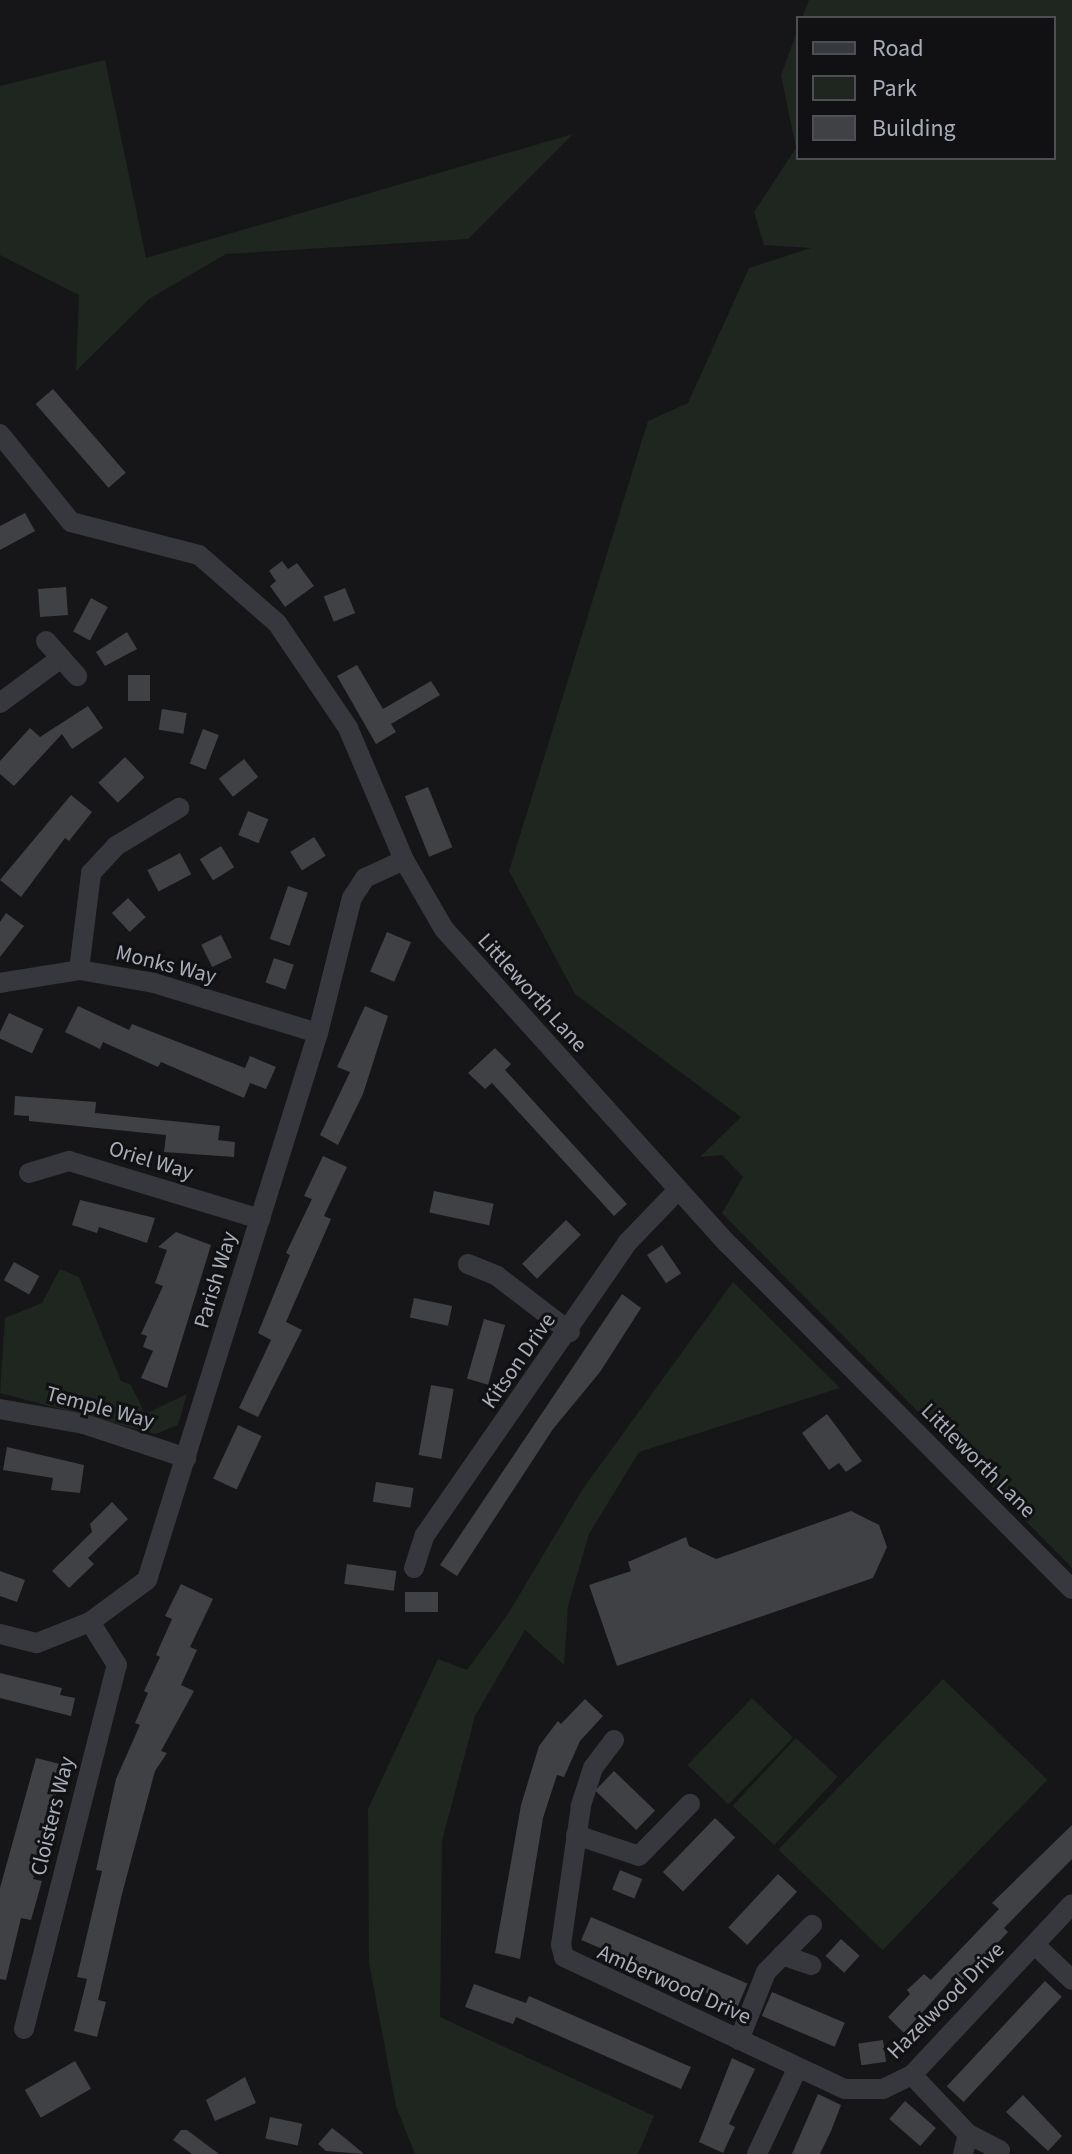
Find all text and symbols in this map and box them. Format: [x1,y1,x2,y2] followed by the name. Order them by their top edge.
[796,16,1056,160] legend
[872,31,924,66] text: Road
[872,71,917,106] text: Park
[872,111,956,146] text: Building
[472,928,592,1058] street label: Littleworth Lane
[113,940,219,990] street label: Monks Way
[106,1136,196,1186] street label: Oriel Way
[189,1229,243,1331] street label: Parish Way
[476,1308,562,1414] street label: Kitson Drive
[43,1381,157,1435] street label: Temple Way
[915,1398,1041,1524] street label: Littleworth Lane
[25,1754,81,1878] street label: Cloisters Way
[882,1937,1010,2065] street label: Hazelwood Drive
[593,1939,755,2031] street label: Amberwood Drive

